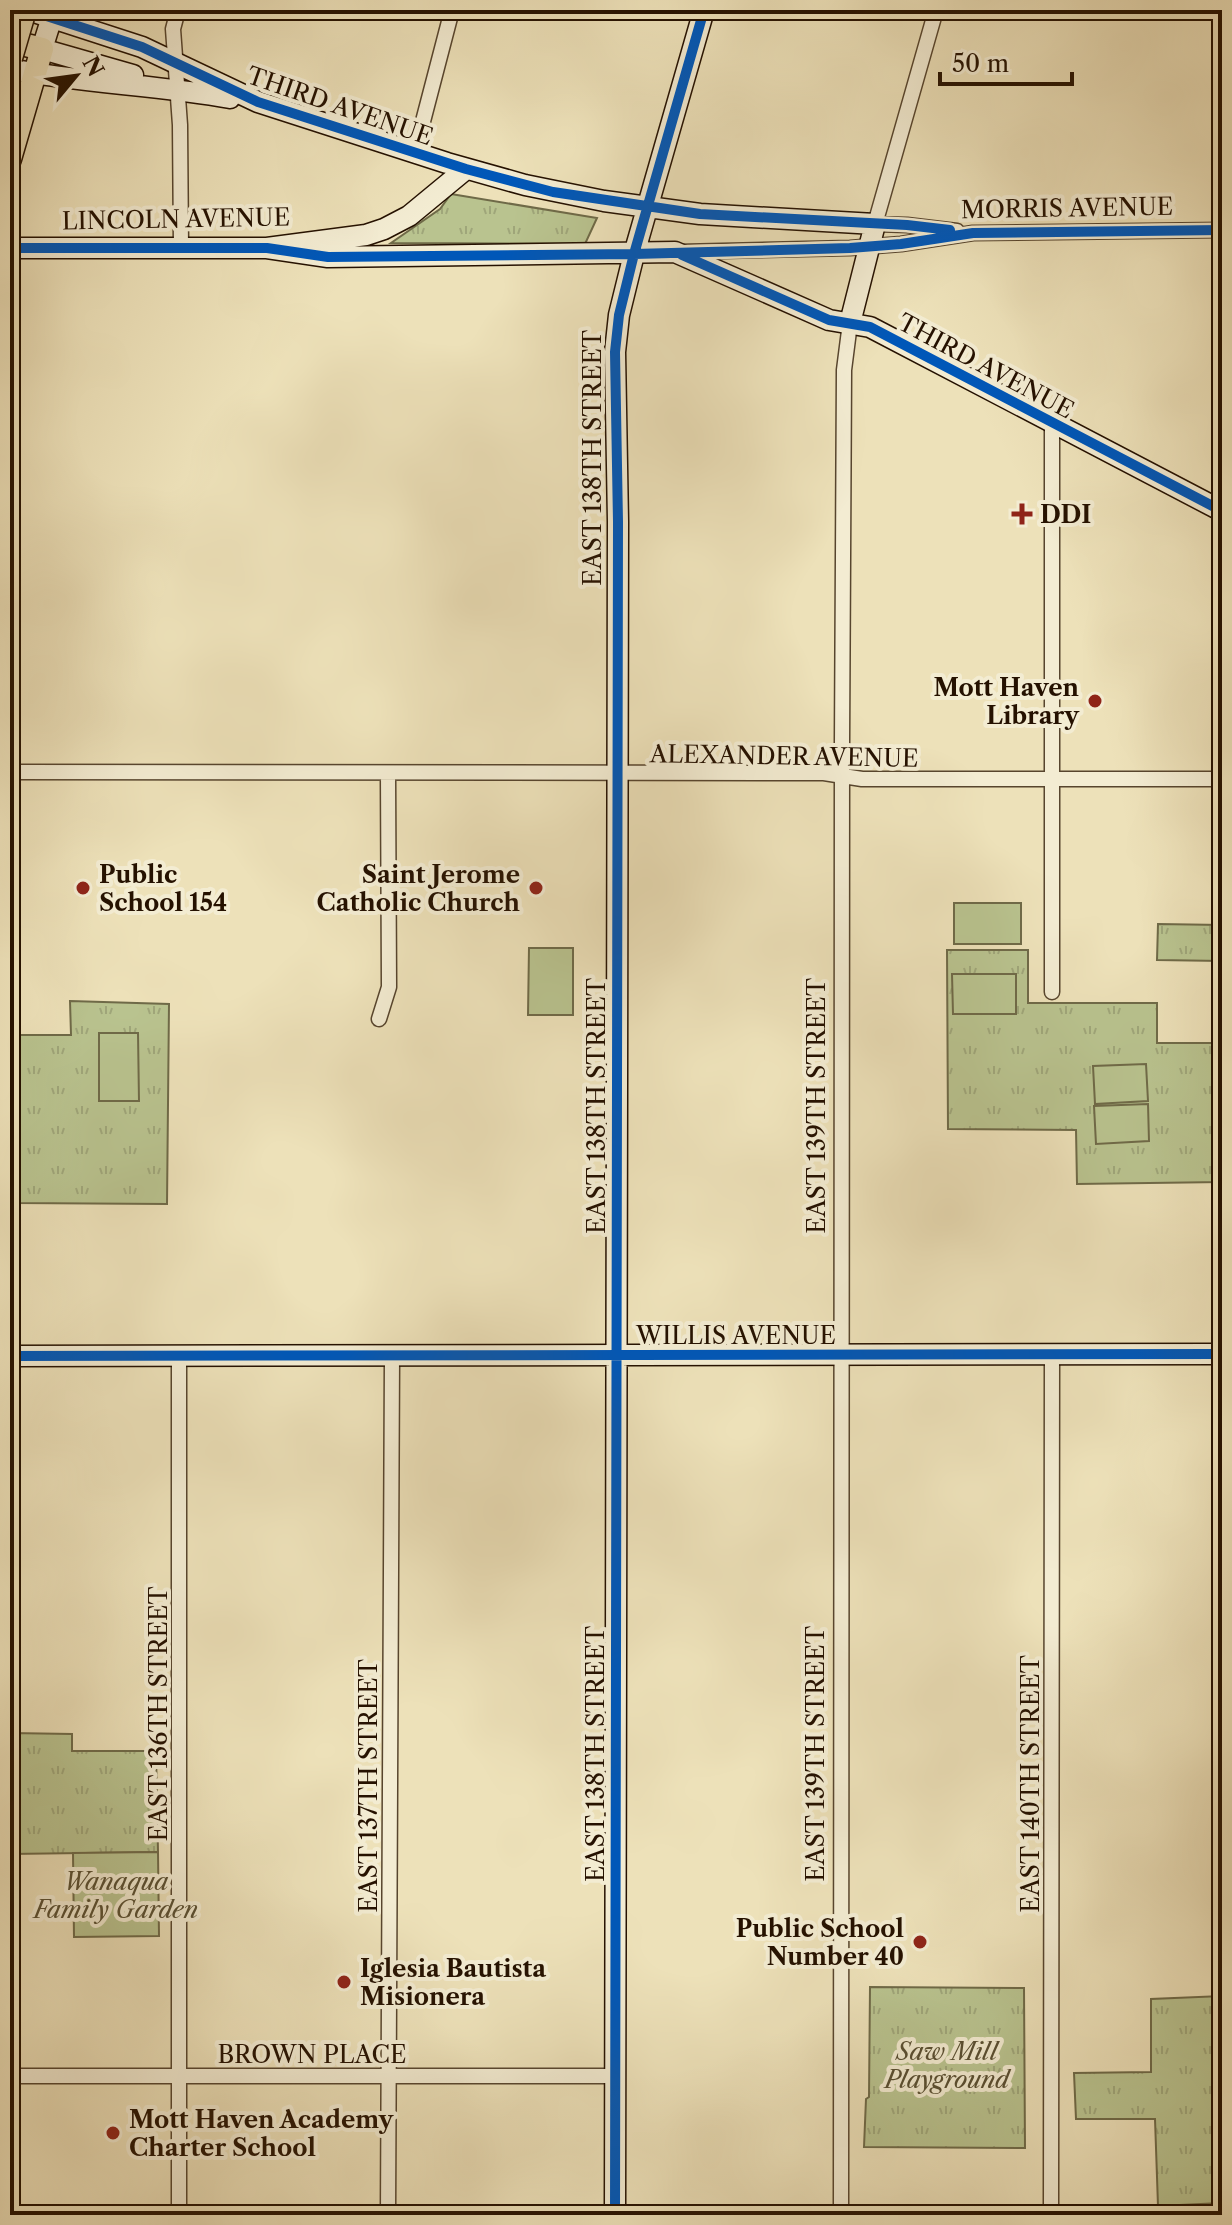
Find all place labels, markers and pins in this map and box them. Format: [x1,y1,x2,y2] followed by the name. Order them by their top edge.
[1040,500,1091,529] place label: DDI
[1011,503,1033,525] marker: DDI
[933,673,1080,730] place label: Mott Haven Library
[1086,692,1104,710] marker: Mott Haven Library
[99,860,227,917] place label: Public School 154
[316,860,521,917] place label: Saint Jerome Catholic Church
[74,879,92,897] marker: Public School 154
[527,879,545,897] marker: Saint Jerome Catholic Church
[736,1914,904,1971] place label: Public School Number 40
[911,1933,929,1951] marker: Public School Number 40
[360,1954,547,2011] place label: Iglesia Bautista Misionera
[335,1973,353,1991] marker: Iglesia Bautista Misionera
[129,2105,395,2162] place label: Mott Haven Academy Charter School
[104,2124,122,2142] marker: Mott Haven Academy Charter School

